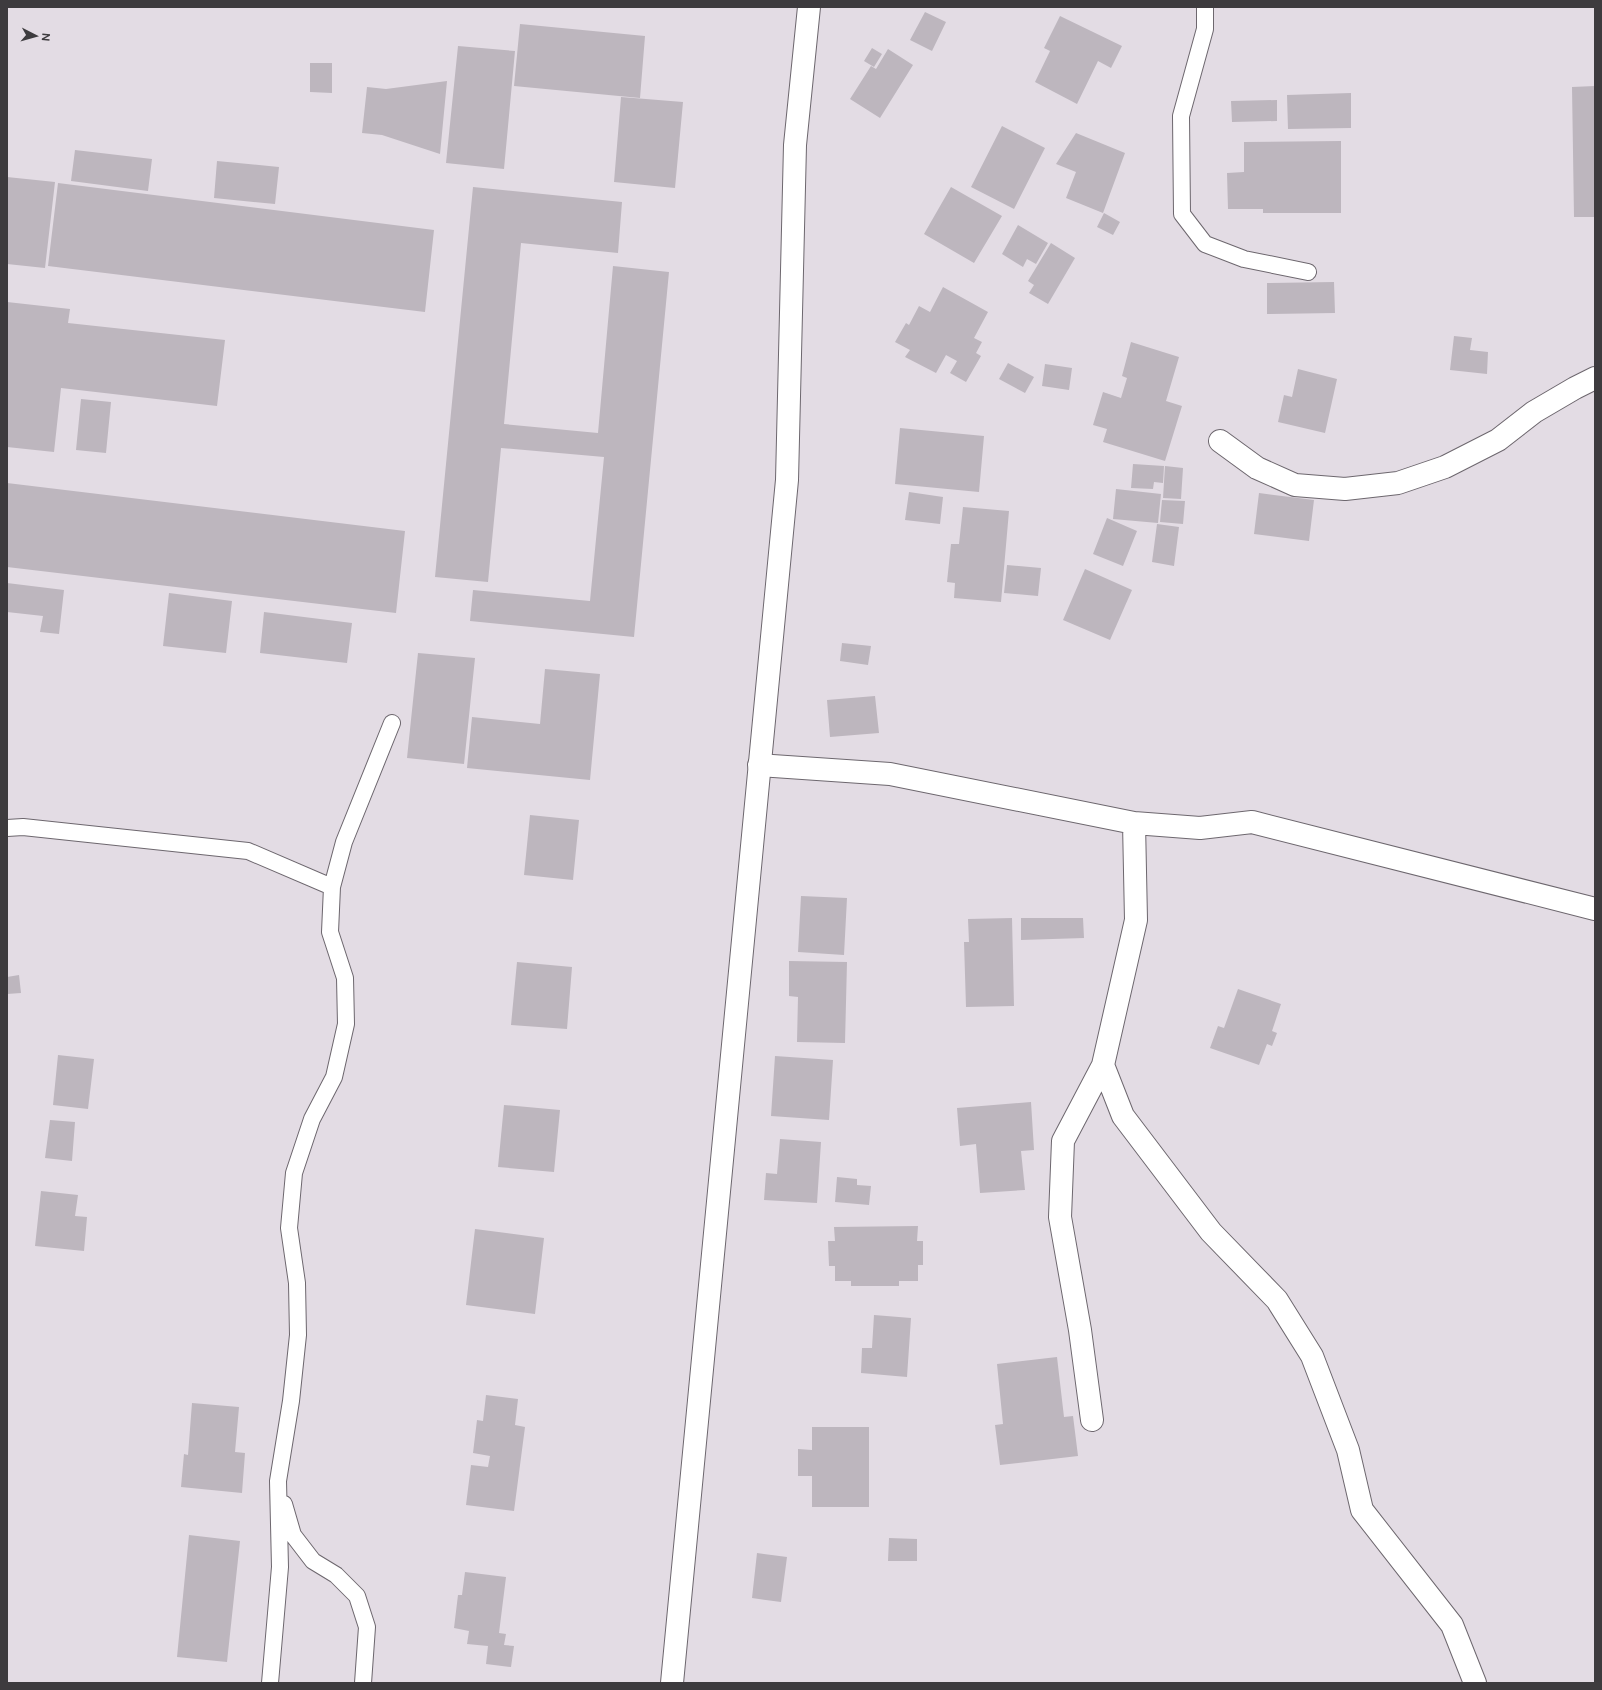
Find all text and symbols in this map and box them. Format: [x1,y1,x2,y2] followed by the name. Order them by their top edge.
[16,16,56,56] north arrow
[39,32,53,42] text: N

